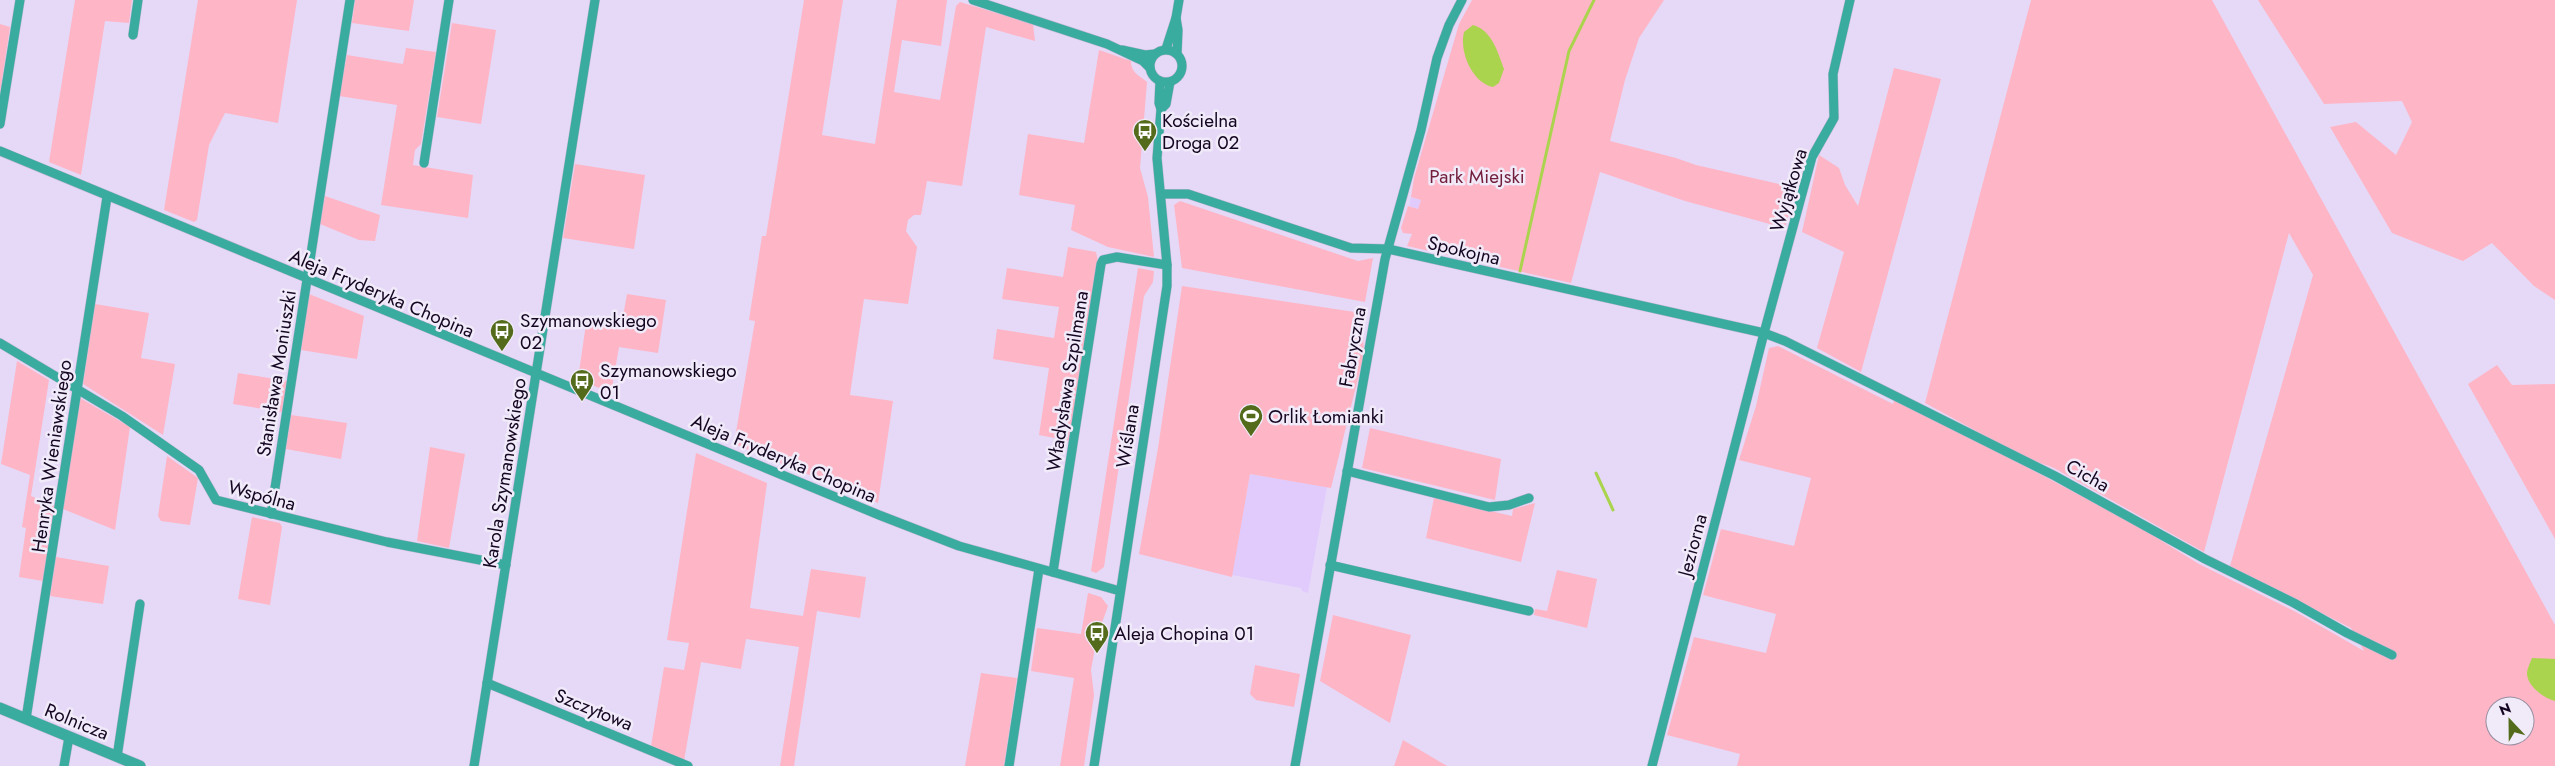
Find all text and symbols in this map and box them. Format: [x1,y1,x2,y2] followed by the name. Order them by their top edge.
[1162,107,1239,156] place label: Kościelna Droga 02
[1132,118,1158,152] bus stop icon: Kościelna Droga 02
[1763,145,1814,235] street label: Wyjątkowa
[1429,163,1525,190] park label: Park Miejski
[1425,229,1503,272] street label: Spokojna
[285,242,478,345] street label: Aleja Fryderyka Chopina
[250,288,303,458] street label: Stanisława Moniuszki
[1040,289,1095,473] street label: Władysława Szpilmana
[1332,305,1373,389] street label: Fabryczna
[520,307,657,356] place label: Szymanowskiego 02
[489,318,515,352] bus stop icon: Szymanowskiego 02
[600,357,737,406] place label: Szymanowskiego 01
[25,358,78,554] street label: Henryka Wieniawskiego
[569,368,595,402] bus stop icon: Szymanowskiego 01
[476,376,533,570] street label: Karola Szymanowskiego
[1109,402,1146,470] street label: Wiślana
[1238,403,1264,437] sports icon: Orlik Łomianki
[1268,403,1384,430] place label: Orlik Łomianki
[687,407,880,510] street label: Aleja Fryderyka Chopina
[2061,452,2114,498] street label: Cicha
[225,473,299,517] street label: Wspólna
[1670,511,1714,582] street label: Jeziorna
[1084,620,1110,654] bus stop icon: Aleja Chopina 01
[1114,620,1254,647] place label: Aleja Chopina 01
[551,682,637,737] street label: Szczytowa
[41,696,113,747] street label: Rolnicza
[2485,696,2535,746] north arrow
[2496,698,2514,720] text: N

